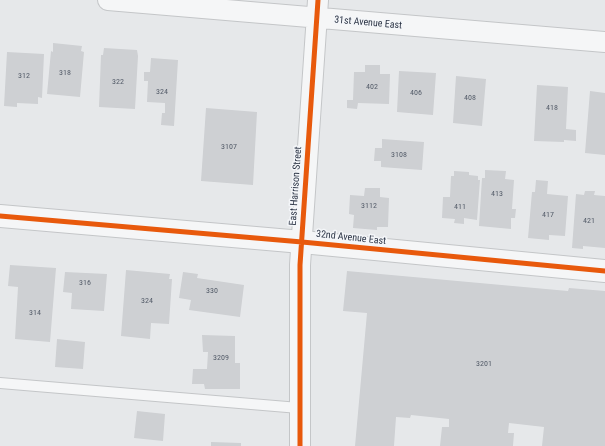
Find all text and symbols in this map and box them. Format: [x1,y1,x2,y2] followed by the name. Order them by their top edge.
[334,14,402,32] street label: 31st Avenue East
[59,68,71,78] house number: 318
[18,71,30,81] house number: 312
[112,77,124,87] house number: 322
[366,82,378,92] house number: 402
[156,87,168,97] house number: 324
[410,88,422,98] house number: 406
[464,93,476,103] house number: 408
[546,103,558,113] house number: 418
[221,142,237,152] house number: 3107
[287,146,305,226] street label: East Harrison Street
[391,150,407,160] house number: 3108
[491,189,503,199] house number: 413
[361,201,377,211] house number: 3112
[454,202,466,212] house number: 411
[542,210,554,220] house number: 417
[583,216,595,226] house number: 421
[315,228,387,248] street label: 32nd Avenue East
[79,278,91,288] house number: 316
[206,286,218,296] house number: 330
[141,296,153,306] house number: 324
[29,308,41,318] house number: 314
[213,353,229,363] house number: 3209
[476,359,492,369] house number: 3201

